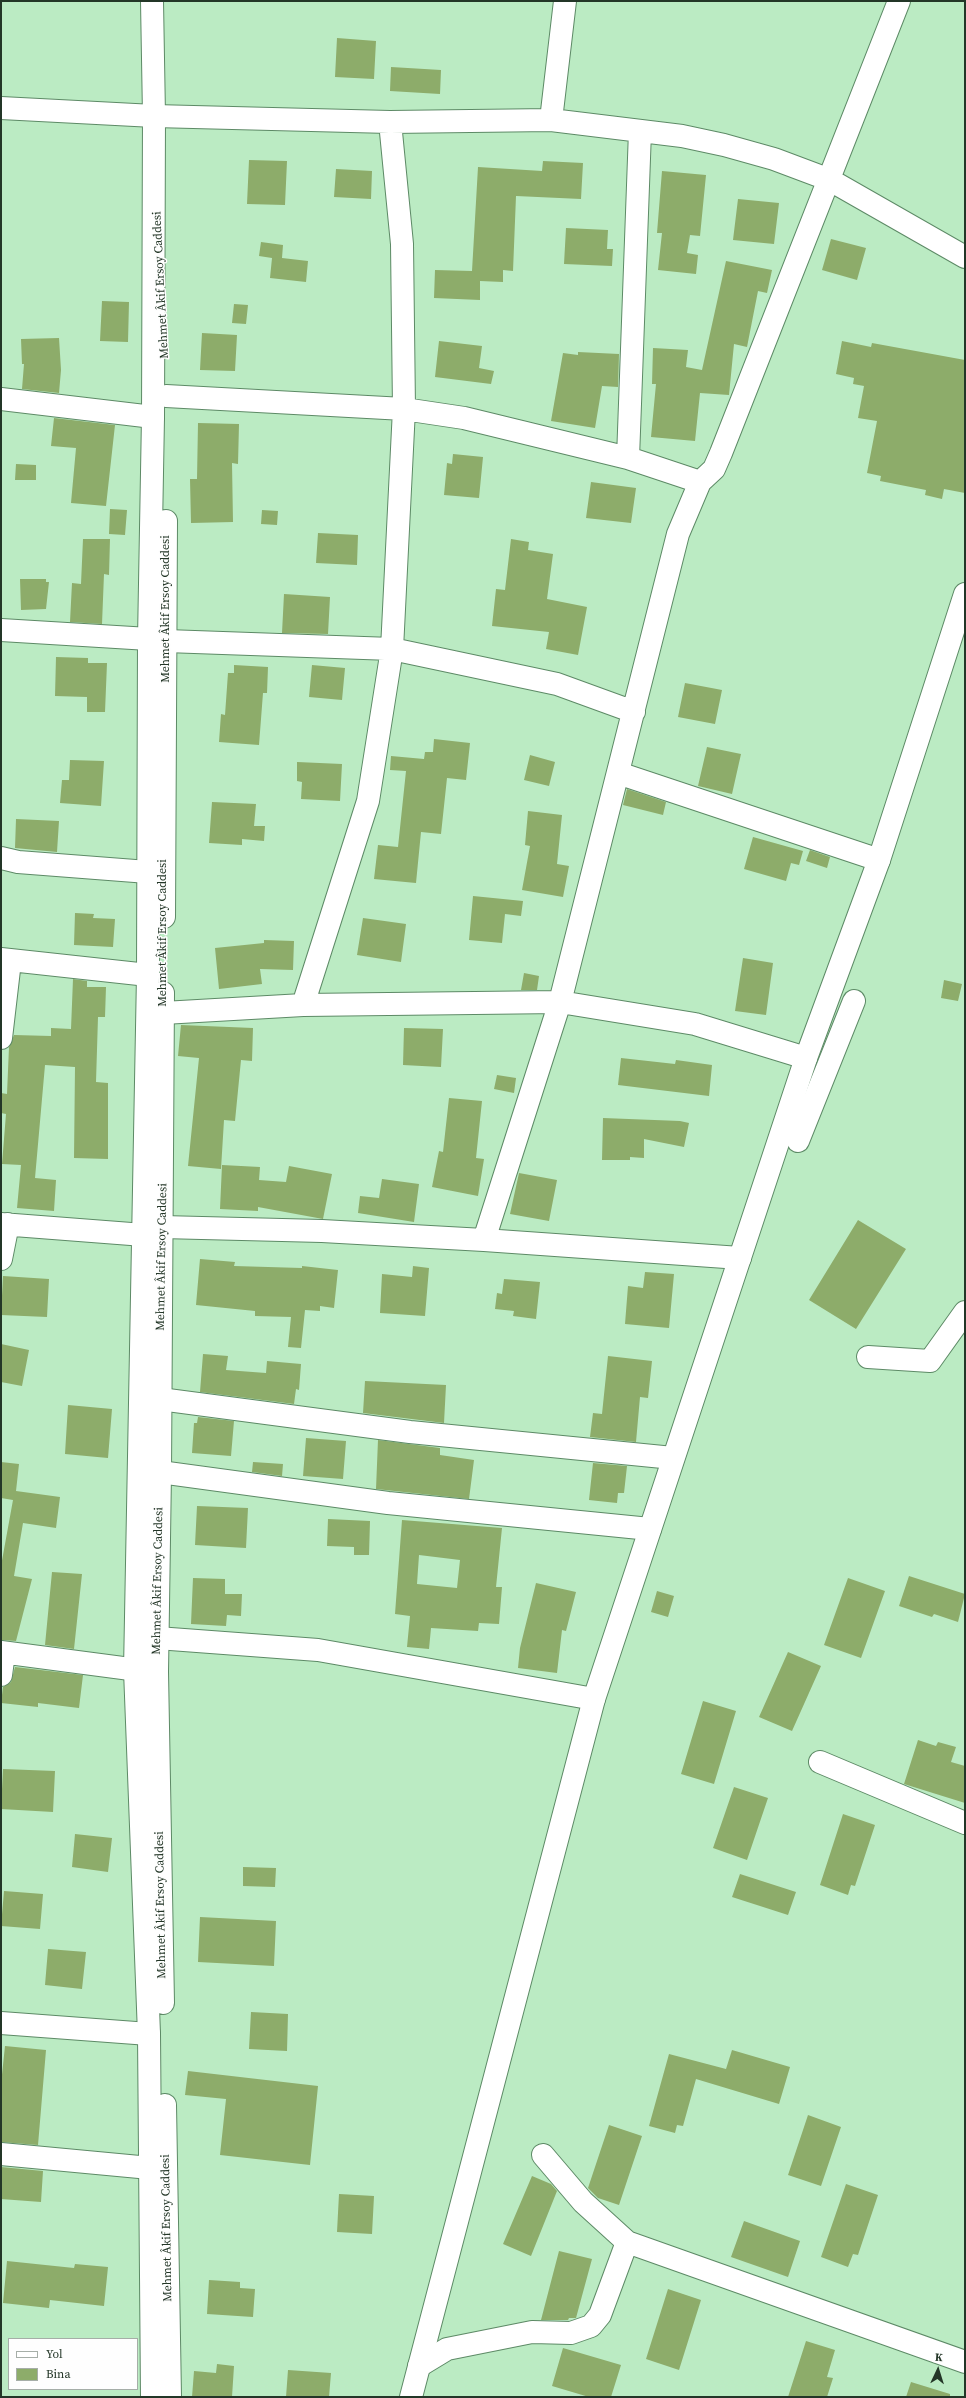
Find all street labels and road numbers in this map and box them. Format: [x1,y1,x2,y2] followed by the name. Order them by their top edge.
[150,211,172,359] street label: Mehmet Âkif Ersoy Caddesi
[159,535,173,683] street label: Mehmet Âkif Ersoy Caddesi
[156,859,170,1007] street label: Mehmet Âkif Ersoy Caddesi
[154,1183,170,1331] street label: Mehmet Âkif Ersoy Caddesi
[150,1507,166,1655] street label: Mehmet Âkif Ersoy Caddesi
[153,1831,169,1979] street label: Mehmet Âkif Ersoy Caddesi
[159,2154,175,2302] street label: Mehmet Âkif Ersoy Caddesi

